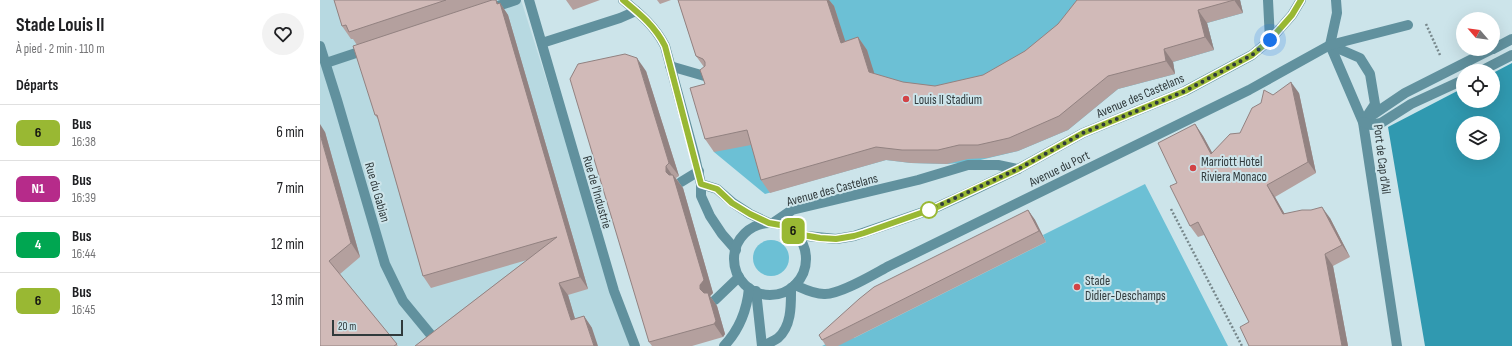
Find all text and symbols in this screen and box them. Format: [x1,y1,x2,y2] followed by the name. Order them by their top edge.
[1456,12,1500,56] north arrow
[1456,12,1500,160] map controls
[262,13,304,55] button: heart
[16,14,104,37] text: Stade Louis II
[1260,30,1280,50] your location
[16,41,105,57] text: À pied · 2 min · 110 m
[1456,64,1500,108] button: locate
[1093,70,1187,122] street label: Avenue des Castelans
[16,76,58,95] text: Départs
[914,92,982,108] place label: Louis II Stadium
[901,94,911,104] marker: Louis II Stadium
[72,115,91,134] text: Bus
[1456,116,1500,160] button: layers
[276,123,304,142] text: 6 min
[1370,123,1394,195] street label: Port de Cap d'Ail
[35,124,41,141] text: 6
[72,134,96,150] text: 16:38
[1026,147,1092,191] street label: Avenue du Port
[579,154,615,231] street label: Rue de l'Industrie
[1201,154,1267,185] place label: Marriott Hotel Riviera Monaco
[361,161,393,224] street label: Rue du Gabian
[1188,163,1198,173] marker: Marriott Hotel Riviera Monaco
[784,170,880,210] street label: Avenue des Castelans
[72,171,91,190] text: Bus
[277,179,304,198] text: 7 min
[32,180,44,197] text: N1
[72,190,96,206] text: 16:39
[920,201,938,219] unlabelled marker
[780,218,806,244] line badge: 6
[790,222,796,239] text: 6
[72,227,91,246] text: Bus
[271,235,304,254] text: 12 min
[35,236,41,253] text: 4
[72,246,96,262] text: 16:44
[1085,273,1166,304] place label: Stade Didier-Deschamps
[1072,282,1082,292] marker: Stade Didier-Deschamps
[72,283,91,302] text: Bus
[271,291,304,310] text: 13 min
[35,292,41,309] text: 6
[72,302,95,318] text: 16:45
[332,318,403,337] scale bar
[338,320,356,333] text: 20 m

